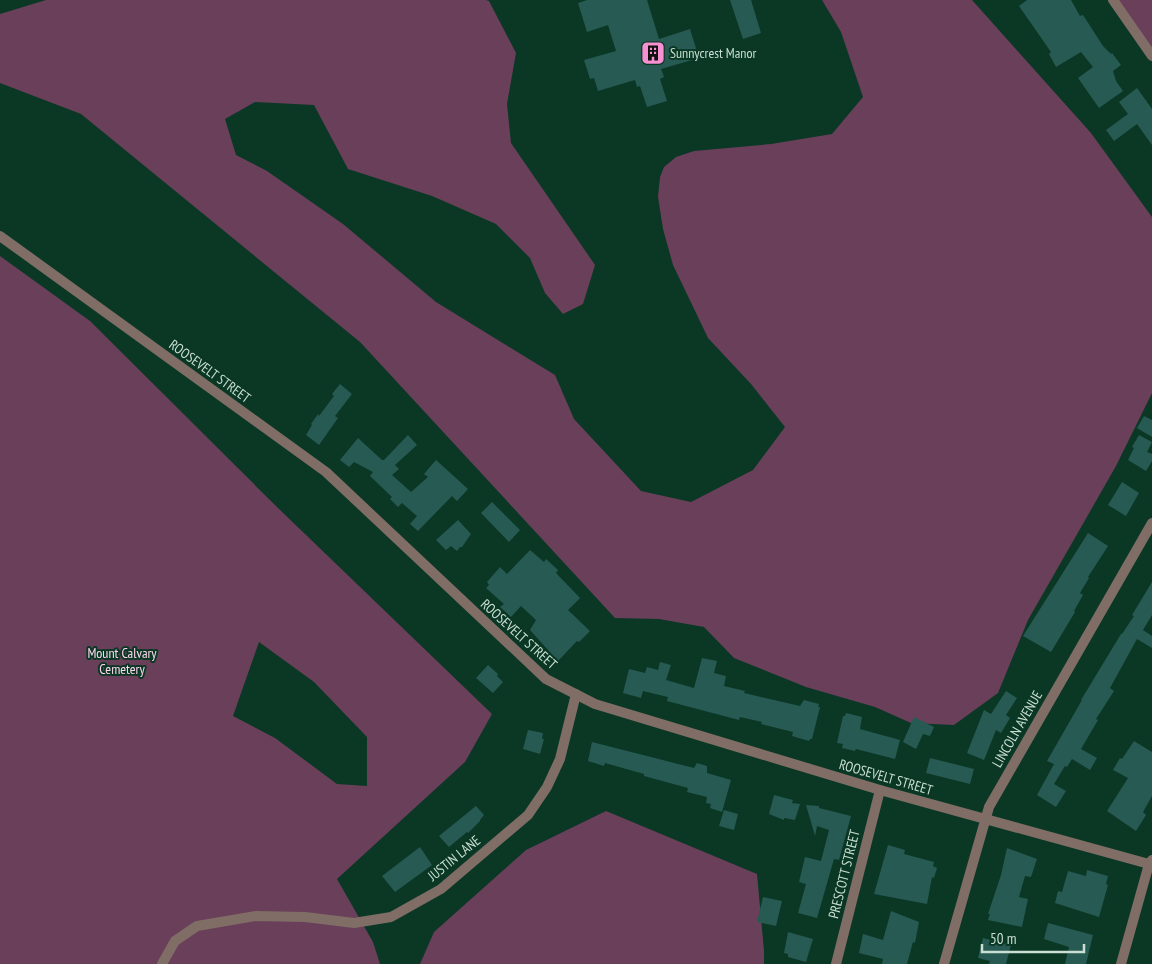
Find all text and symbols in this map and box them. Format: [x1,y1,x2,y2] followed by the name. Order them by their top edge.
[640,40,666,66] building icon: Sunnycrest Manor
[670,44,756,62] place label: Sunnycrest Manor
[166,335,255,407] street label: ROOSEVELT STREET
[477,595,561,674] street label: ROOSEVELT STREET
[87,644,157,678] park label: Mount Calvary Cemetery
[988,687,1046,771] street label: LINCOLN AVENUE
[837,755,936,799] street label: ROOSEVELT STREET
[824,827,864,920] street label: PRESCOTT STREET
[423,831,484,885] street label: JUSTIN LANE
[982,922,1084,954] scale bar
[990,929,1016,948] text: 50 m

